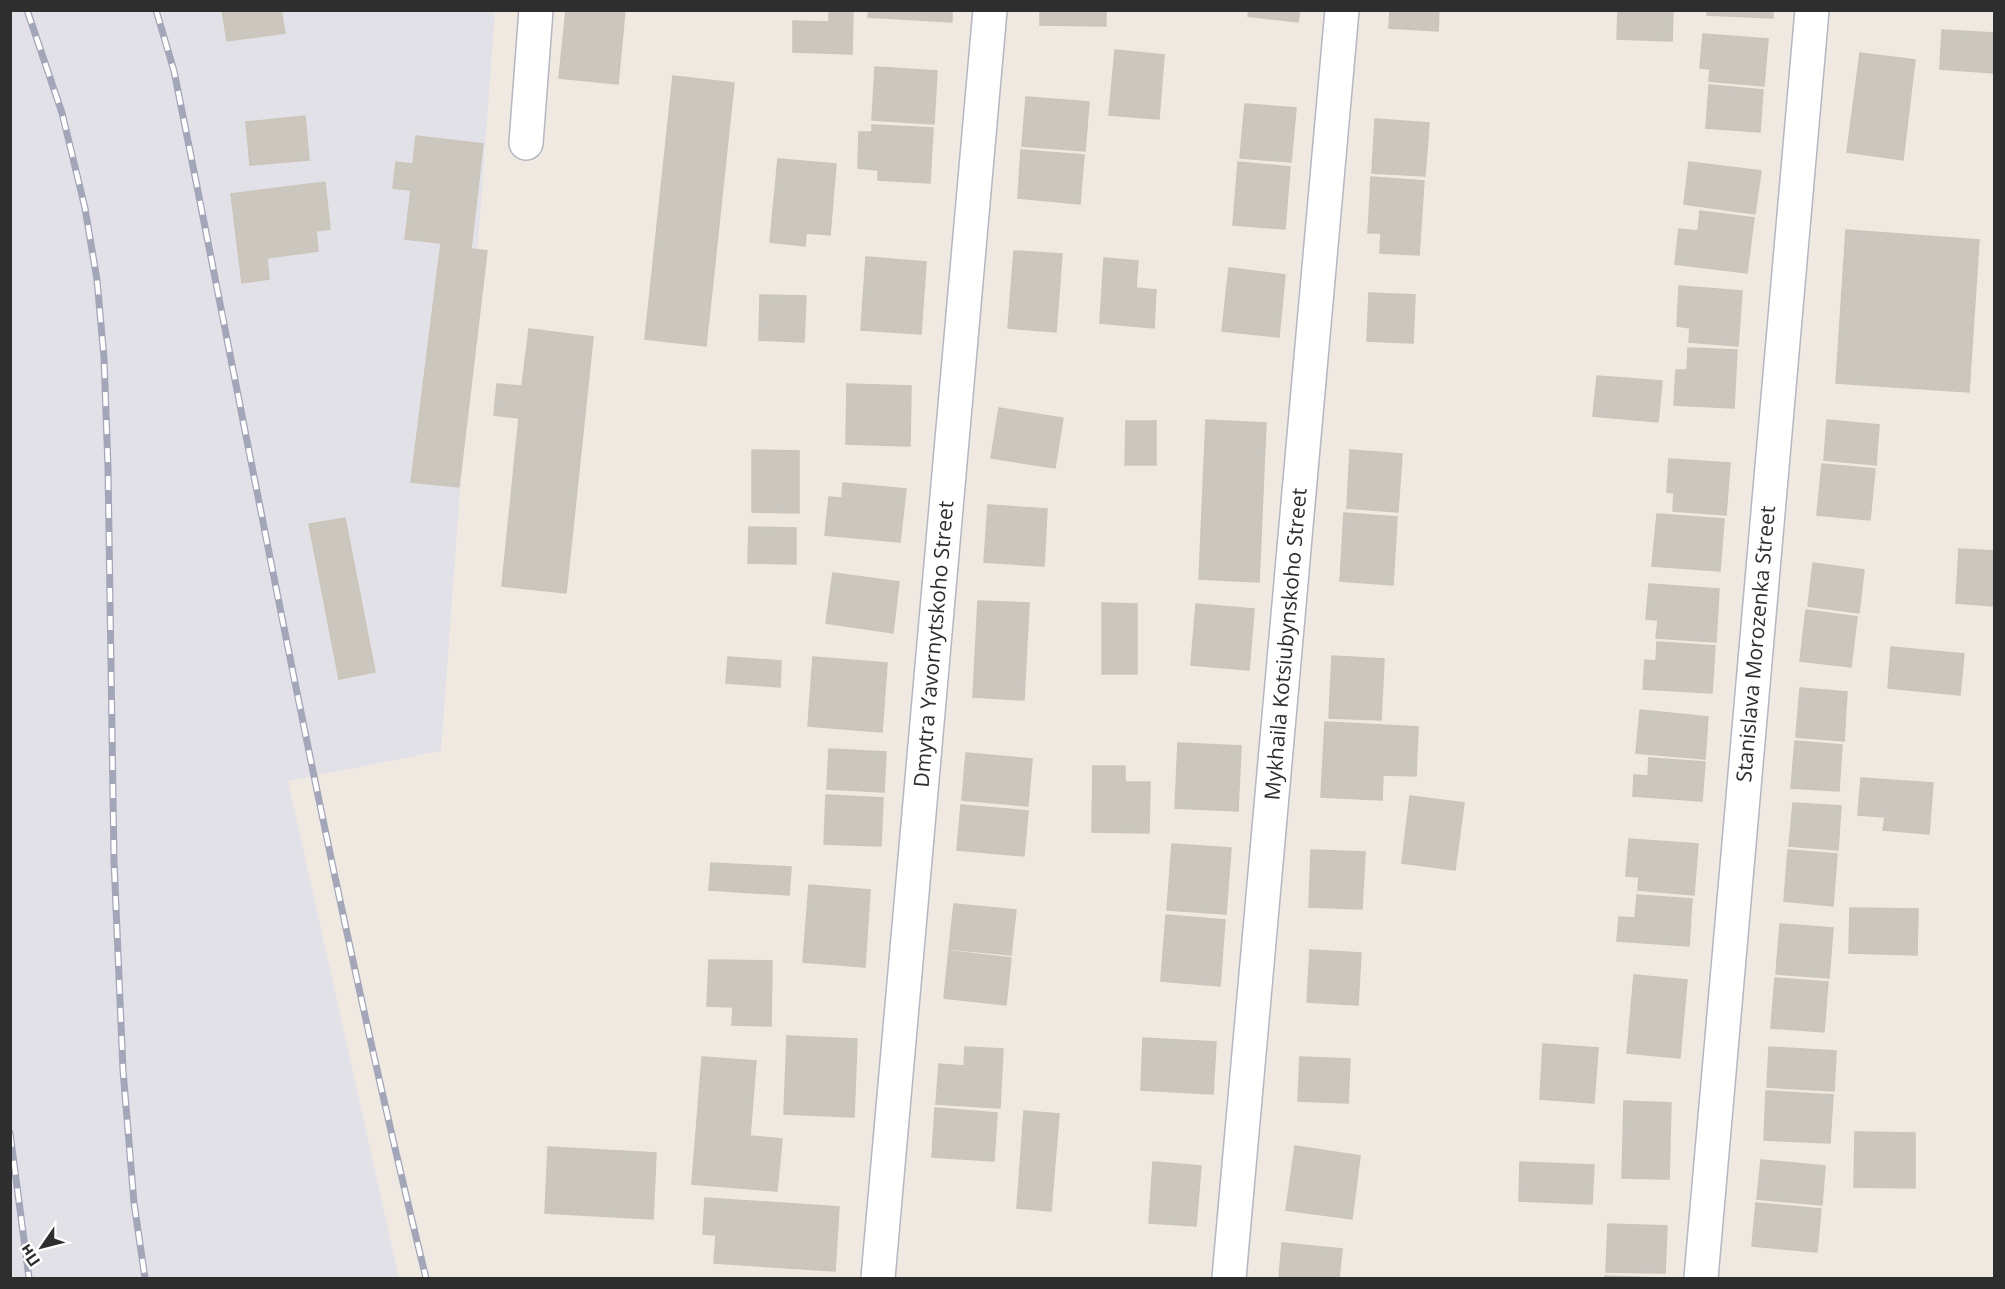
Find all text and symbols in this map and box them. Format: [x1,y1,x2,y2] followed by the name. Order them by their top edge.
[1257,487,1313,801] street label: Mykhaila Kotsiubynskoho Street
[907,499,959,788] street label: Dmytra Yavornytskoho Street
[1729,504,1781,783] street label: Stanislava Morozenka Street
[12,1217,72,1277] north arrow
[14,1240,45,1271] text: Пн

